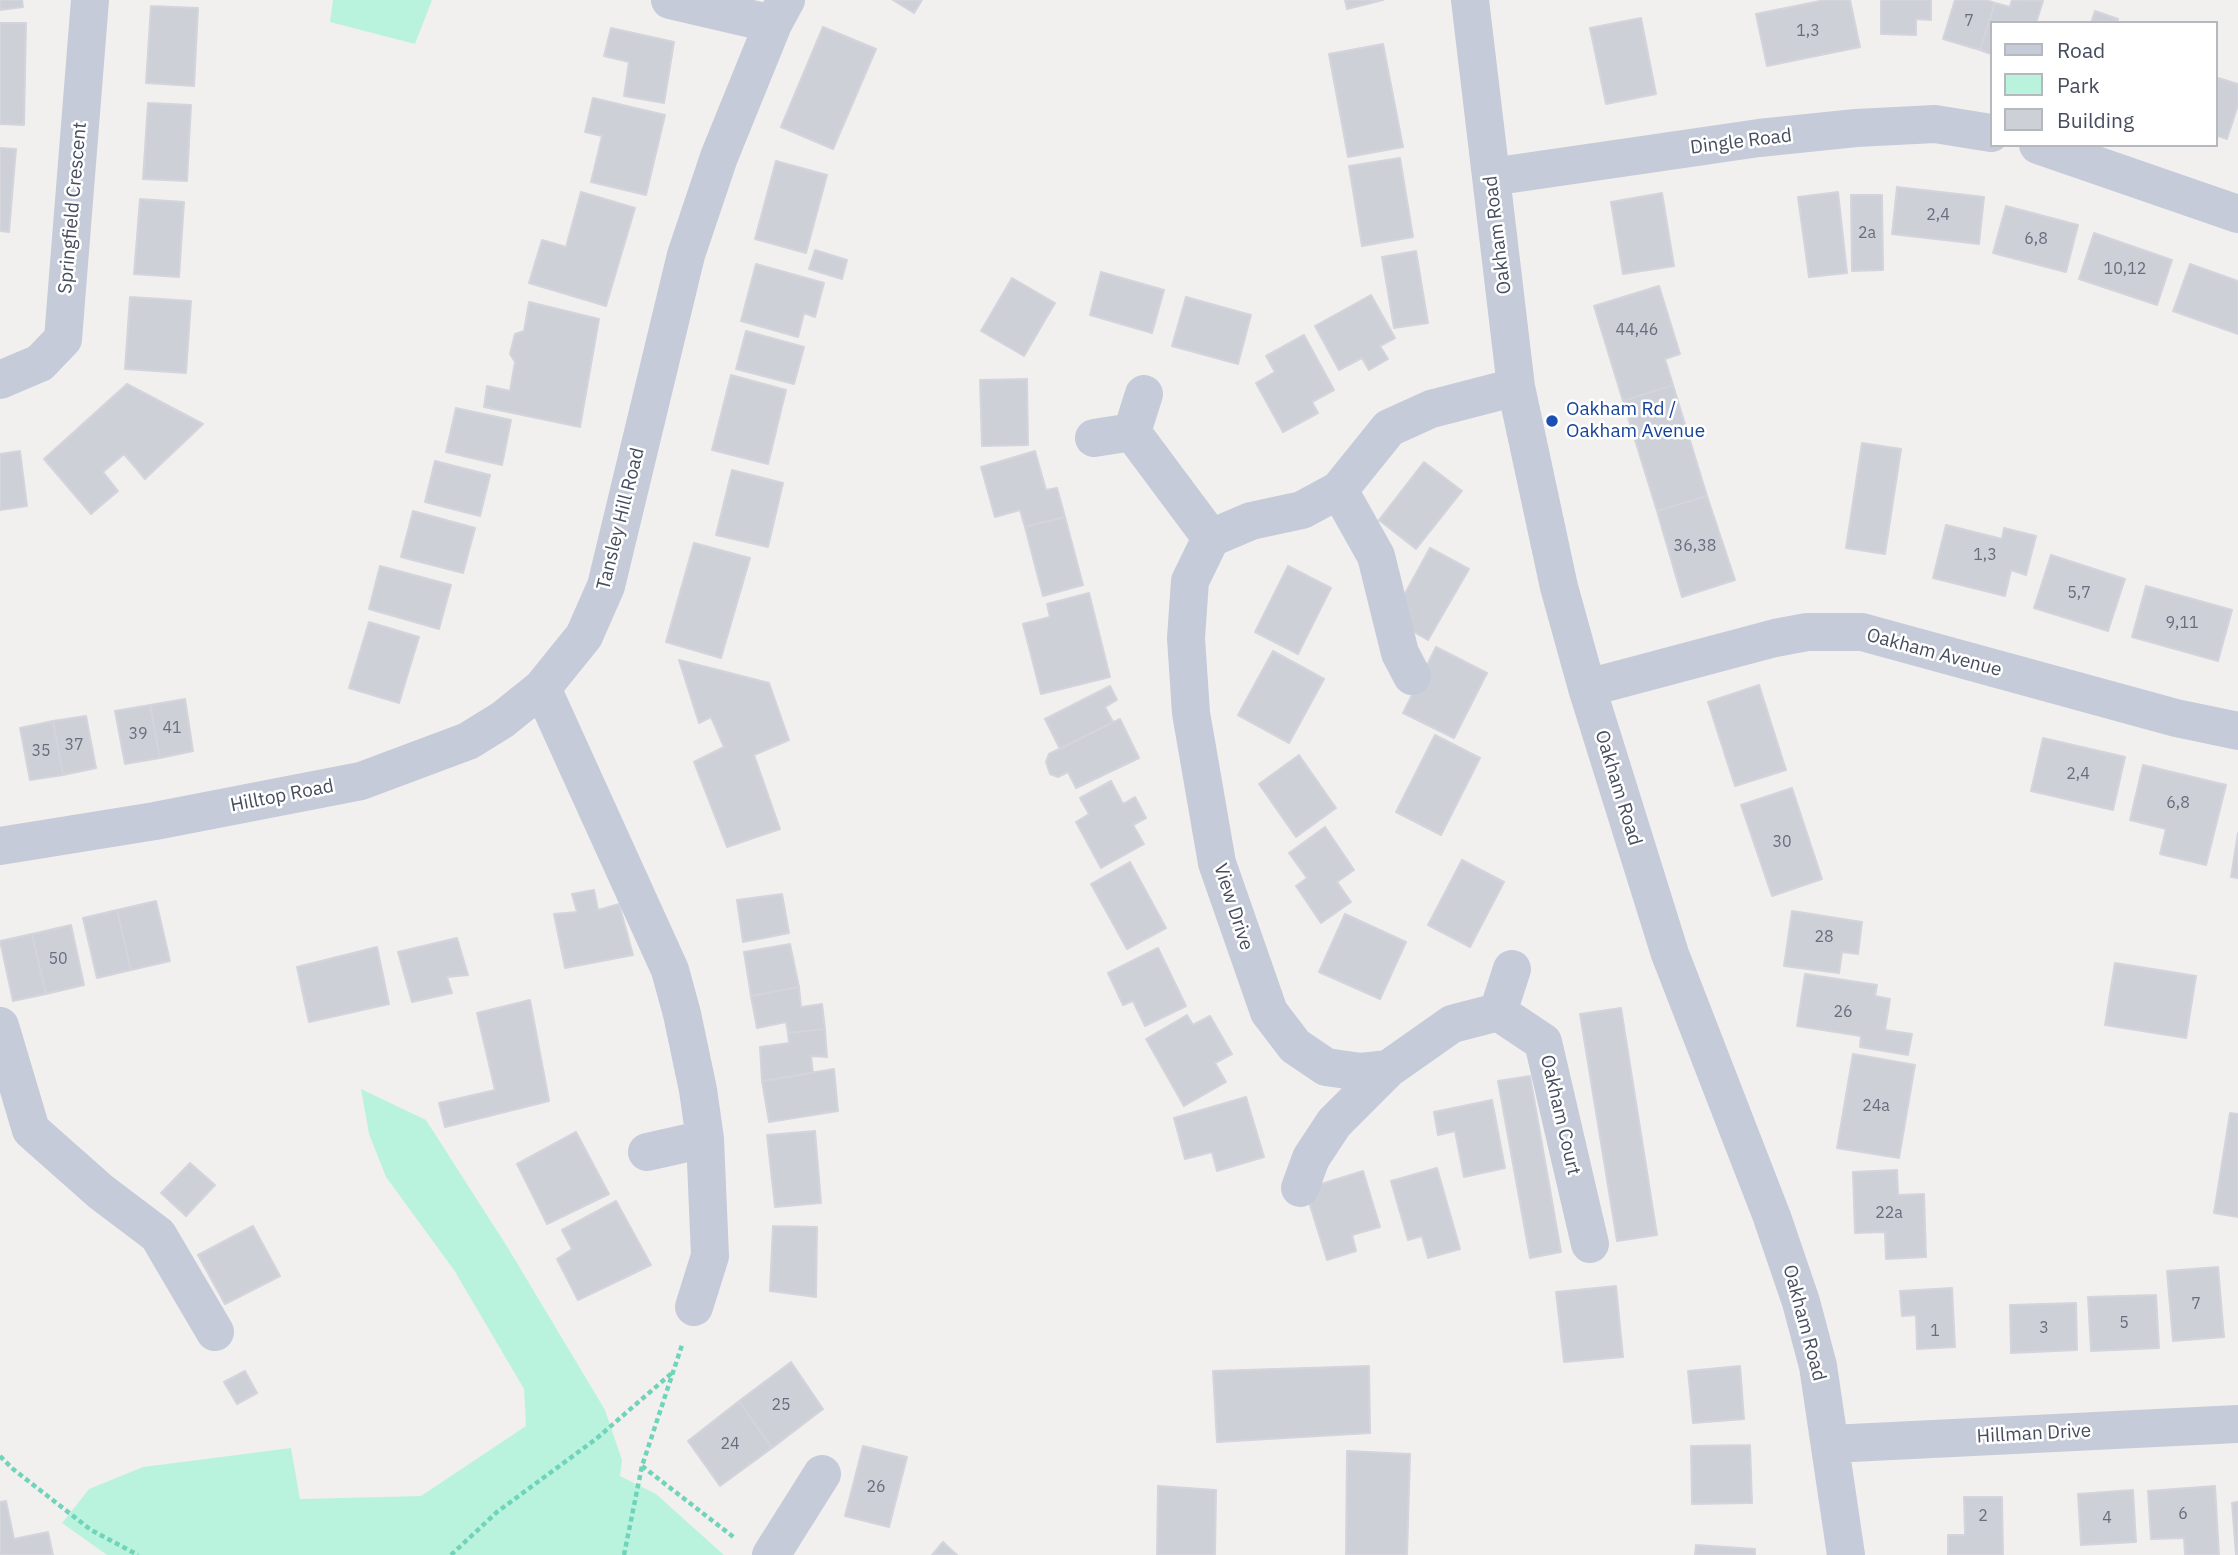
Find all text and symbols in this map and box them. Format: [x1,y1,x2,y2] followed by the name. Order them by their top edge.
[1964,11,1974,31] house number: 7
[1796,21,1820,41] house number: 1,3
[1990,21,2217,147] legend
[2057,36,2105,64] text: Road
[2057,71,2100,99] text: Park
[2057,106,2134,134] text: Building
[54,121,92,295] street label: Springfield Crescent
[1689,124,1793,160] street label: Dingle Road
[1479,174,1517,296] street label: Oakham Road
[1926,205,1950,225] house number: 2,4
[1858,223,1876,243] house number: 2a
[2024,229,2048,249] house number: 6,8
[2104,259,2146,279] house number: 10,12
[1616,320,1658,340] house number: 44,46
[1566,399,1705,443] place label: Oakham Rd / Oakham Avenue
[1544,413,1560,429] marker: Oakham Rd / Oakham Avenue
[592,446,650,592] street label: Tansley Hill Road
[1674,536,1716,556] house number: 36,38
[1973,545,1997,565] house number: 1,3
[2067,583,2091,603] house number: 5,7
[2165,613,2199,633] house number: 9,11
[1864,624,2004,682] street label: Oakham Avenue
[162,718,182,738] house number: 41
[128,724,148,744] house number: 39
[1590,728,1646,848] street label: Oakham Road
[64,735,84,755] house number: 37
[31,741,51,761] house number: 35
[2066,764,2090,784] house number: 2,4
[228,775,336,817] street label: Hilltop Road
[2166,793,2190,813] house number: 6,8
[1772,832,1792,852] house number: 30
[1208,861,1258,953] street label: View Drive
[1814,927,1834,947] house number: 28
[48,949,68,969] house number: 50
[1833,1002,1853,1022] house number: 26
[1535,1053,1585,1177] street label: Oakham Court
[1862,1096,1890,1116] house number: 24a
[1875,1203,1903,1223] house number: 22a
[1778,1262,1830,1384] street label: Oakham Road
[2191,1294,2201,1314] house number: 7
[2119,1313,2129,1333] house number: 5
[2039,1318,2049,1338] house number: 3
[1930,1321,1940,1341] house number: 1
[771,1395,791,1415] house number: 25
[1976,1420,2092,1448] street label: Hillman Drive
[720,1434,740,1454] house number: 24
[866,1477,886,1497] house number: 26
[2178,1504,2188,1524] house number: 6
[1978,1506,1988,1526] house number: 2
[2102,1508,2112,1528] house number: 4

